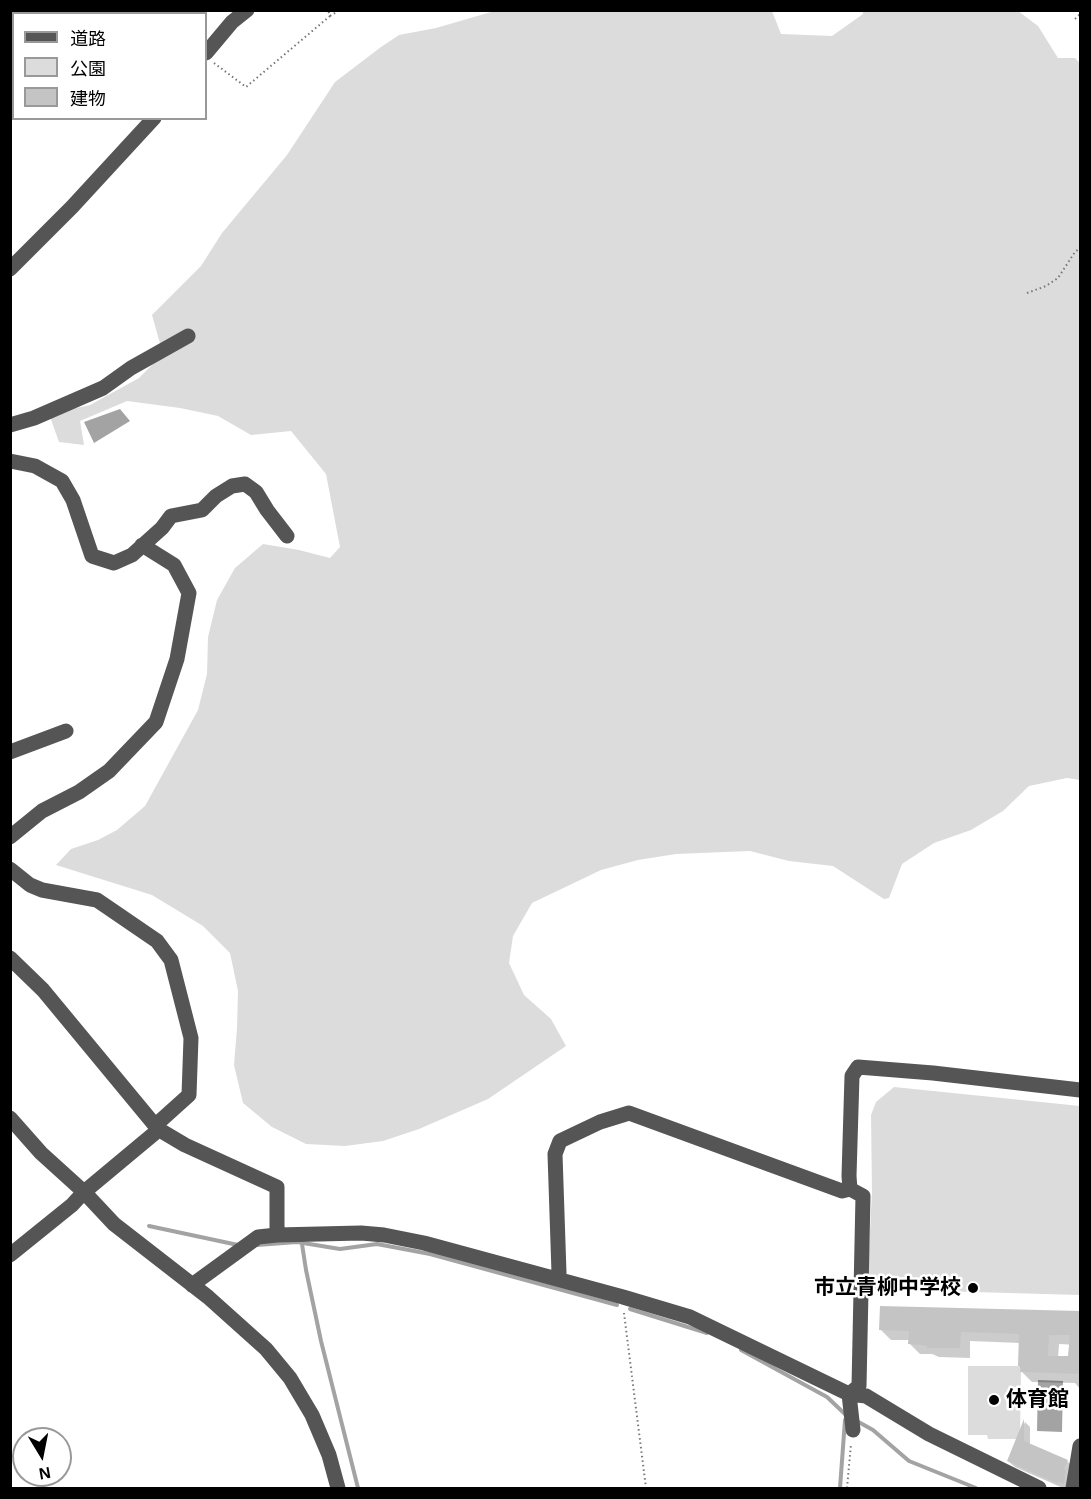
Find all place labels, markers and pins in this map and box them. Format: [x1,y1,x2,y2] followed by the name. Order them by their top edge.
[814,1275,961,1301] place label: 市立青柳中学校
[966,1281,980,1295] marker: 市立青柳中学校
[1006,1387,1069,1413] place label: 体育館
[987,1393,1001,1407] marker: 体育館

